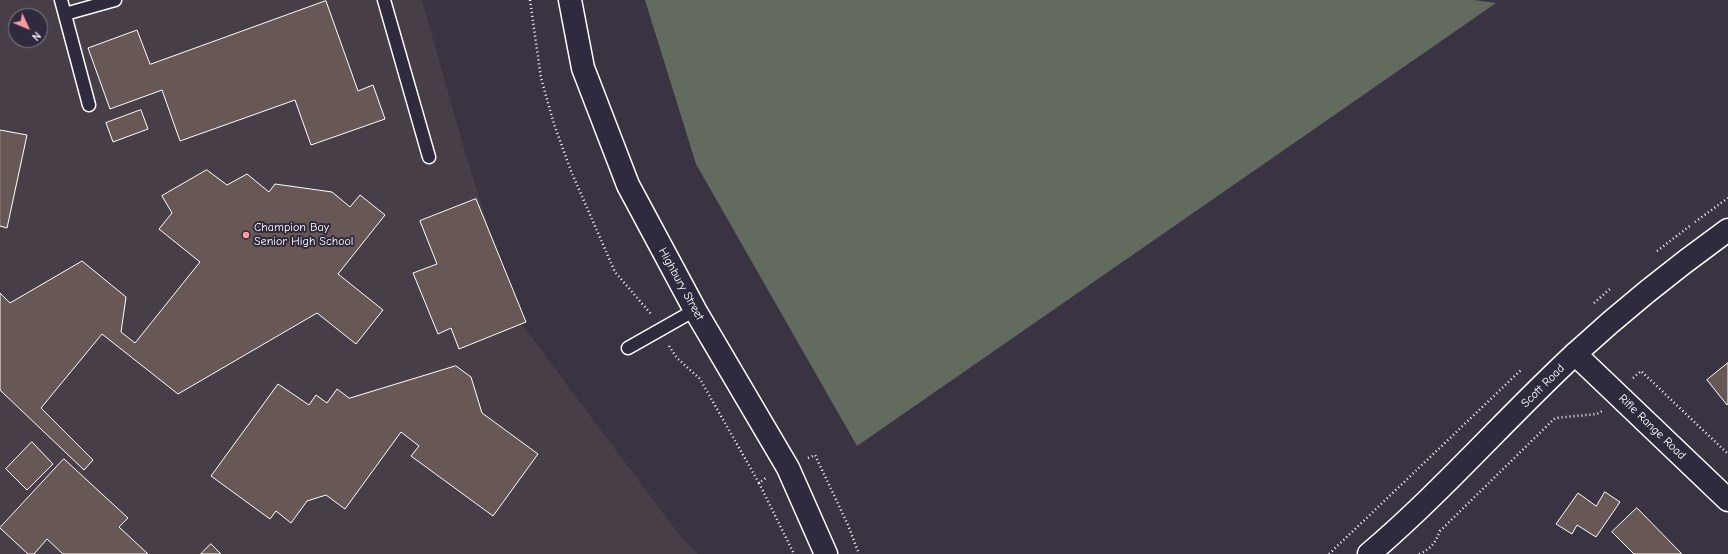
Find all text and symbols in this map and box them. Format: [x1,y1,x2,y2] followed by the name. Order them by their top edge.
[8,8,48,48] north arrow
[29,29,43,43] text: N
[254,221,353,249] place label: Champion Bay Senior High School
[241,230,251,240] marker: Champion Bay Senior High School
[655,245,707,323] street label: Highbury Street
[1518,361,1568,411] street label: Scott Road
[1615,391,1689,463] street label: Rifle Range Road

